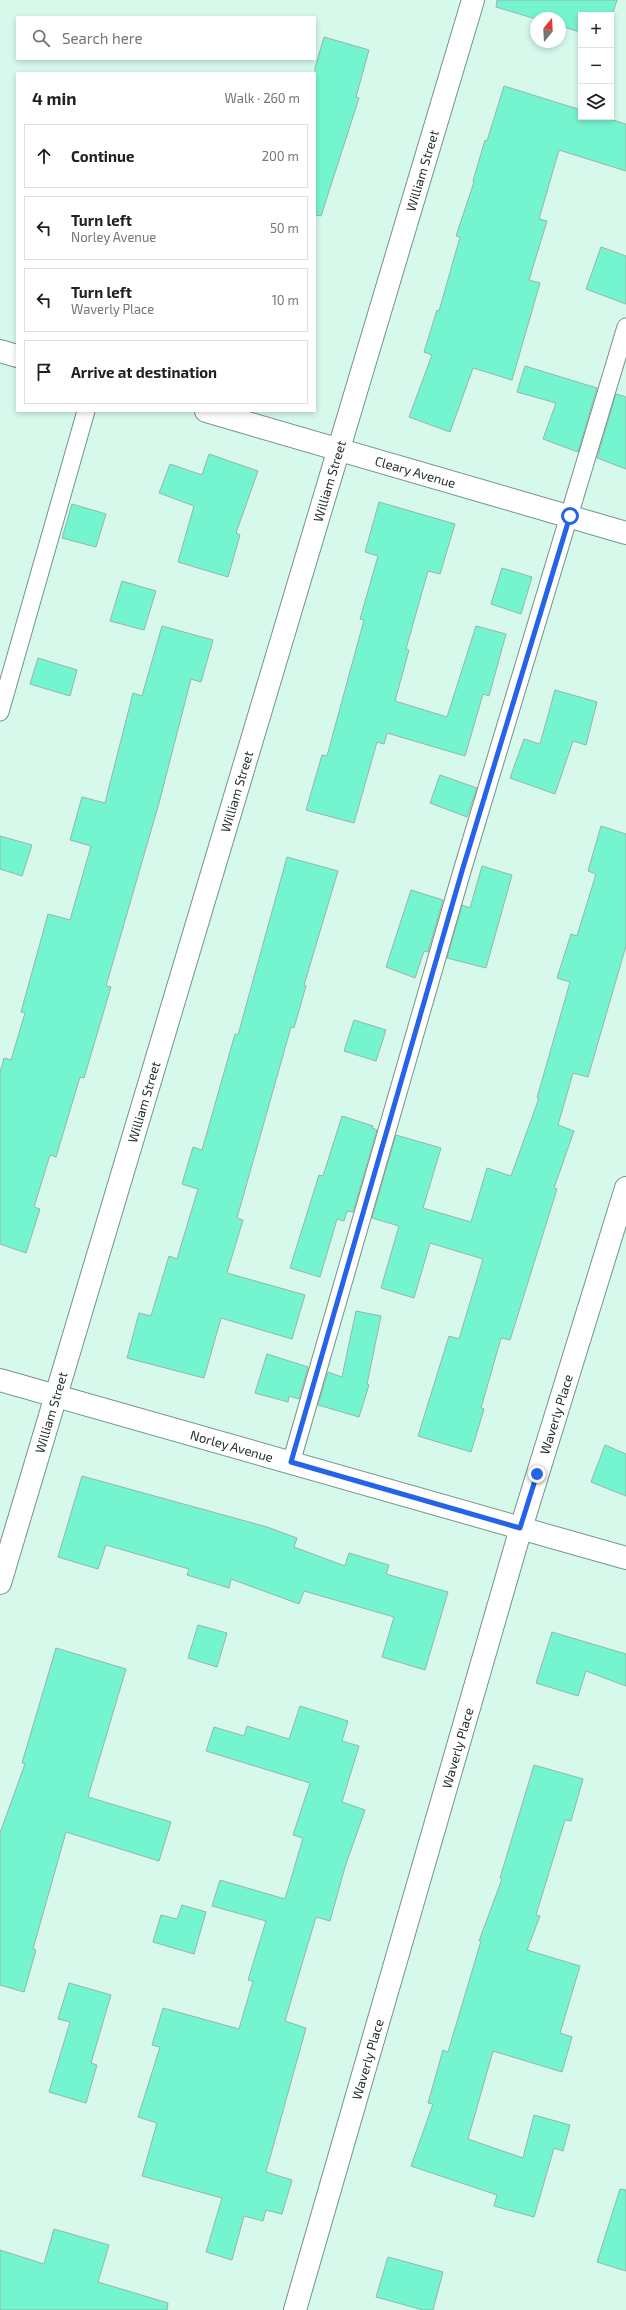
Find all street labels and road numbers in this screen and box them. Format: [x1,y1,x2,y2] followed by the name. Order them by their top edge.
[402,128,442,213] street label: William Street
[310,438,349,524] street label: William Street
[373,452,458,491] street label: Cleary Avenue
[217,749,256,834] street label: William Street
[124,1059,163,1145] street label: William Street
[31,1370,71,1455] street label: William Street
[536,1372,576,1456] street label: Waverly Place
[189,1427,275,1465] street label: Norley Avenue
[438,1706,477,1790] street label: Waverly Place
[348,2017,387,2102] street label: Waverly Place

